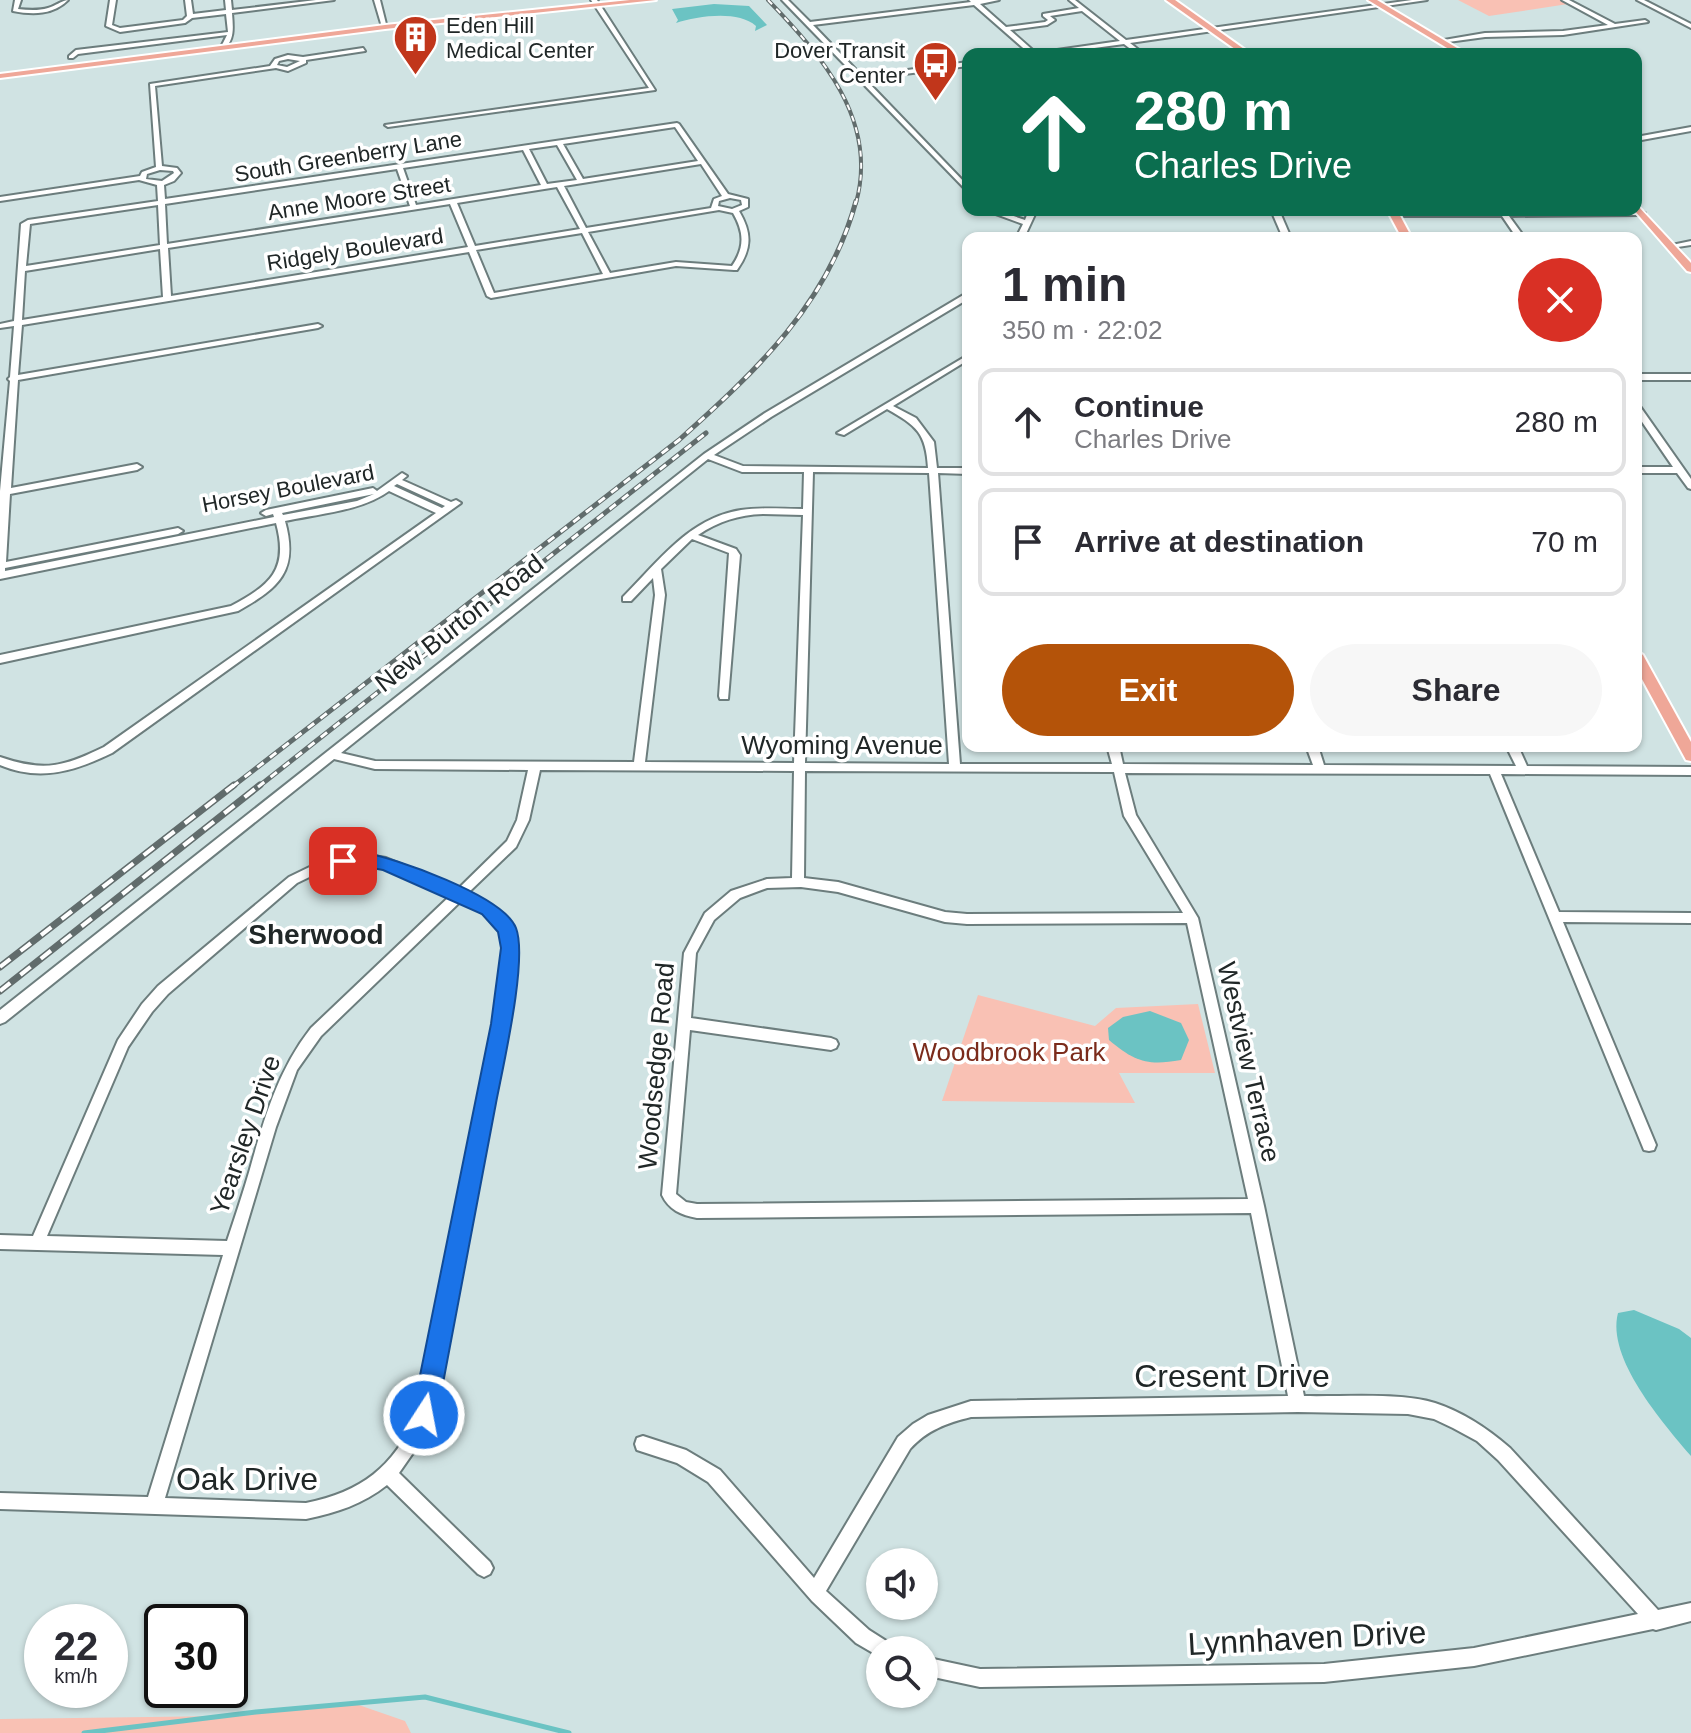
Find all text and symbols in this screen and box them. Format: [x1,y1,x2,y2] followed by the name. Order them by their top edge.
[446,13,594,63] place label: Eden Hill Medical Center
[391,14,439,77] building icon: Eden Hill Medical Center
[774,38,905,88] place label: Dover Transit Center
[912,39,960,102] bus stop icon: Dover Transit Center
[1134,79,1293,142] text: 280 m
[1002,80,1106,184] icon: ahead
[233,126,464,187] street label: South Greenberry Lane
[1134,145,1352,186] text: Charles Drive
[266,172,452,225] street label: Anne Moore Street
[265,223,445,276] street label: Ridgely Boulevard
[1002,258,1127,311] text: 1 min
[1518,258,1602,342] button: close
[1002,315,1162,345] text: 350 m · 22:02
[1074,390,1204,423] text: Continue
[1006,400,1050,444] icon: ahead
[1515,405,1598,438] text: 280 m
[1074,424,1232,454] text: Charles Drive
[200,460,376,517] street label: Horsey Boulevard
[1006,520,1050,564] icon: arrive
[1074,525,1364,558] text: Arrive at destination
[1531,525,1598,558] text: 70 m
[369,548,549,698] street label: New Burton Road
[1002,644,1294,736] button: Exit
[1310,644,1602,736] button: Share
[741,730,943,760] street label: Wyoming Avenue
[309,827,377,895] pin
[321,839,365,883] icon: arrive
[248,919,384,950] district label: Sherwood
[1211,959,1287,1165] street label: Westview Terrace
[632,961,680,1171] street label: Woodsedge Road
[912,1037,1107,1067] park label: Woodbrook Park
[204,1051,286,1219] street label: Yearsley Drive
[1134,1358,1330,1394] street label: Cresent Drive
[382,1373,466,1457] position arrow
[176,1461,318,1497] street label: Oak Drive
[866,1548,938,1708] map controls
[866,1548,938,1620] button: sound
[144,1604,248,1708] speed limit sign: 30
[1187,1614,1427,1662] street label: Lynnhaven Drive
[54,1624,98,1668] text: 22
[866,1636,938,1708] button: search
[54,1665,98,1687] text: km/h

